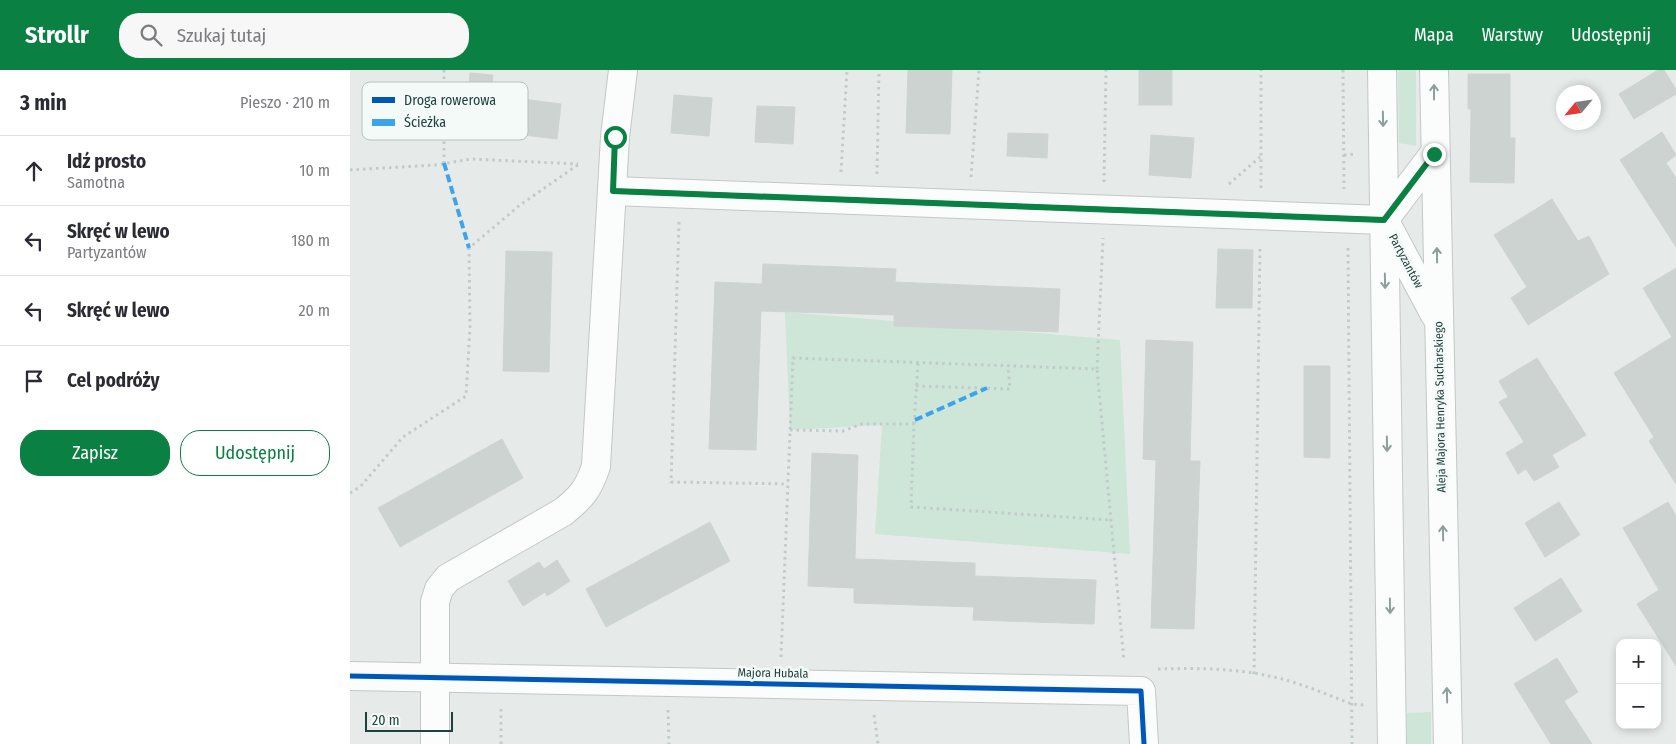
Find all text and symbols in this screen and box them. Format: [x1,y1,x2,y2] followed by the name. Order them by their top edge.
[119,13,469,58] search box
[25,21,89,49] text: Strollr
[137,21,165,49] icon: search
[177,24,266,47] text: Szukaj tutaj
[1414,24,1454,46] text: Mapa
[1482,24,1543,46] text: Warstwy
[1571,24,1651,46] text: Udostępnij
[362,82,528,140] legend
[1429,84,1439,100] one-way arrow
[1556,85,1601,130] north arrow
[20,90,67,116] text: 3 min
[404,92,496,109] text: Droga rowerowa
[240,93,330,112] text: Pieszo · 210 m
[1378,110,1388,126] one-way arrow
[404,113,446,131] text: Ścieżka
[604,126,627,149] route start
[1423,143,1446,166] route end
[67,150,146,173] text: Idź prosto
[20,157,48,185] icon: ahead
[299,161,330,180] text: 10 m
[67,173,125,192] text: Samotna
[67,220,170,243] text: Skręć w lewo
[20,227,48,255] icon: left
[291,231,330,250] text: 180 m
[1386,231,1426,291] street label: Partyzantów
[67,243,147,262] text: Partyzantów
[1432,247,1441,263] one-way arrow
[1380,272,1390,289] one-way arrow
[20,297,48,325] icon: left
[67,299,170,322] text: Skręć w lewo
[299,301,330,320] text: 20 m
[1432,321,1448,493] street label: Aleja Majora Henryka Sucharskiego
[20,367,48,395] icon: arrive
[67,369,160,392] text: Cel podróży
[20,430,170,476] button: Zapisz
[180,430,330,476] button: Udostępnij
[1382,435,1392,451] one-way arrow
[1438,525,1448,542] one-way arrow
[1385,598,1394,614] one-way arrow
[1616,639,1661,729] map controls
[1616,639,1661,684] button: +
[738,665,809,681] street label: Majora Hubala
[1616,684,1661,729] button: −
[1442,688,1452,704] one-way arrow
[365,709,452,732] scale bar
[372,712,400,729] text: 20 m

